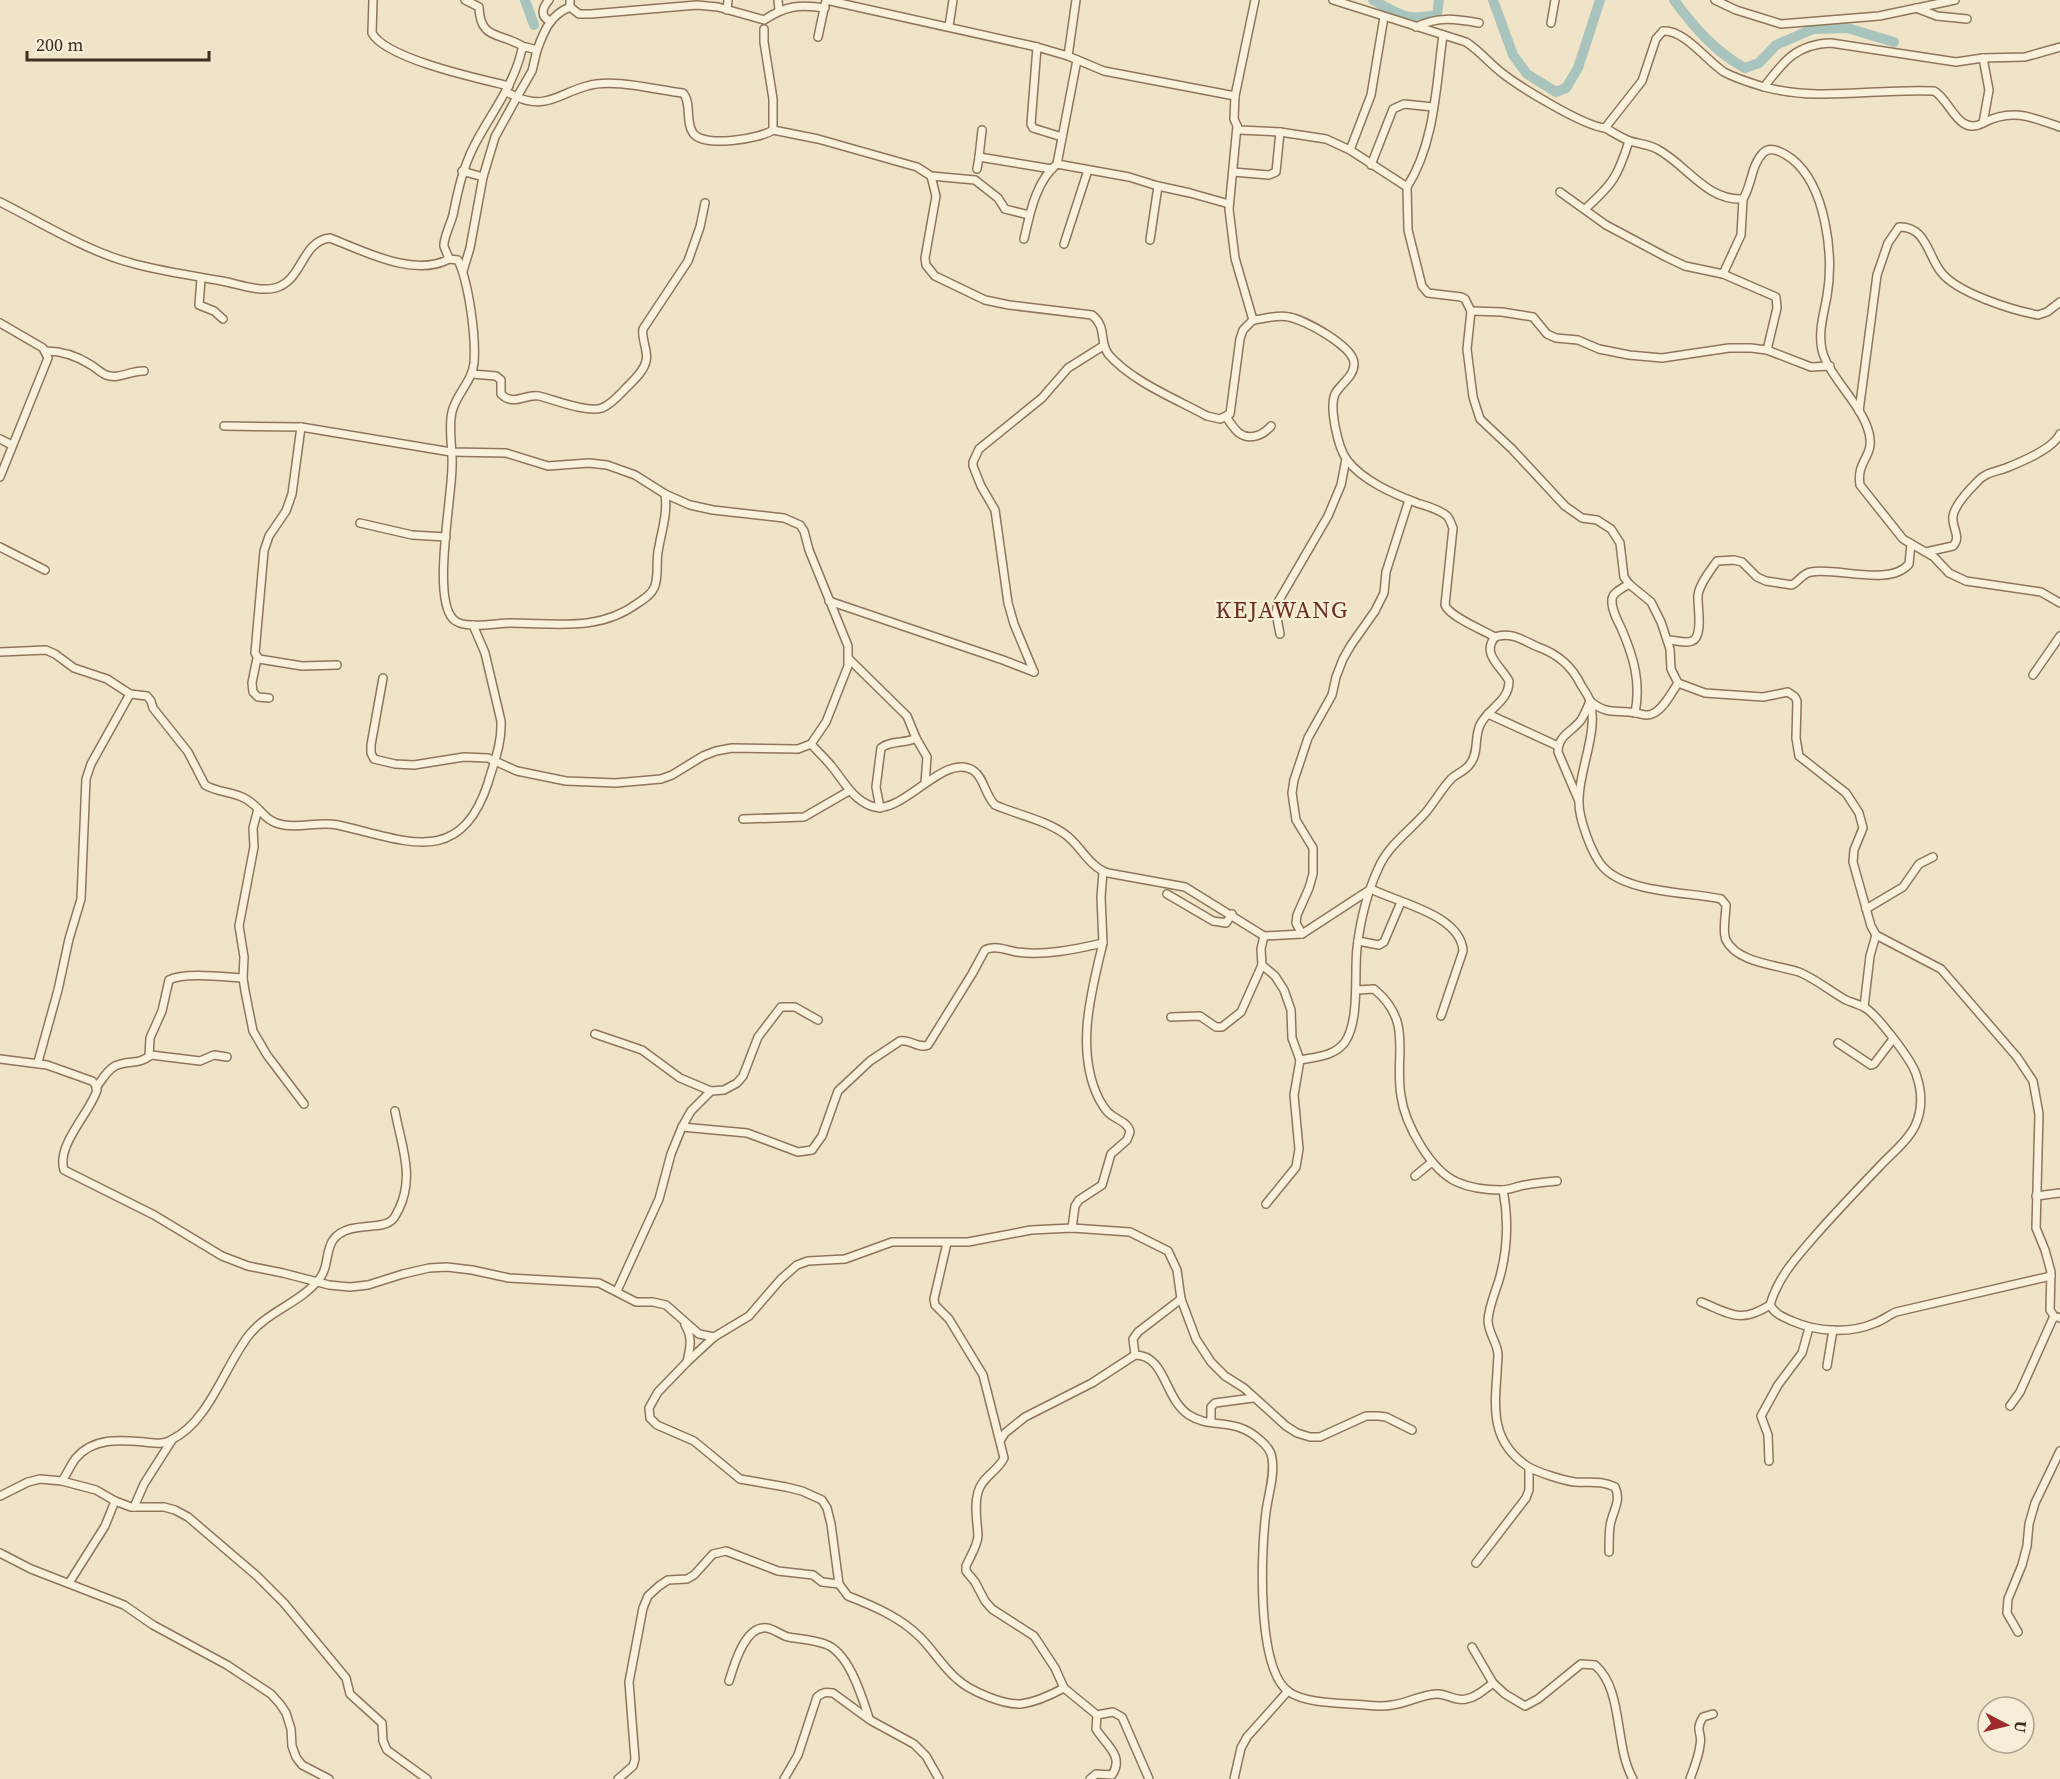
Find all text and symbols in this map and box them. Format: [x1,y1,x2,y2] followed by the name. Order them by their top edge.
[27,24,208,62] scale bar
[36,32,83,57] text: 200 m
[1215,593,1349,626] district label: KEJAWANG
[1976,1695,2036,1755] north arrow
[2009,1720,2033,1734] text: U

